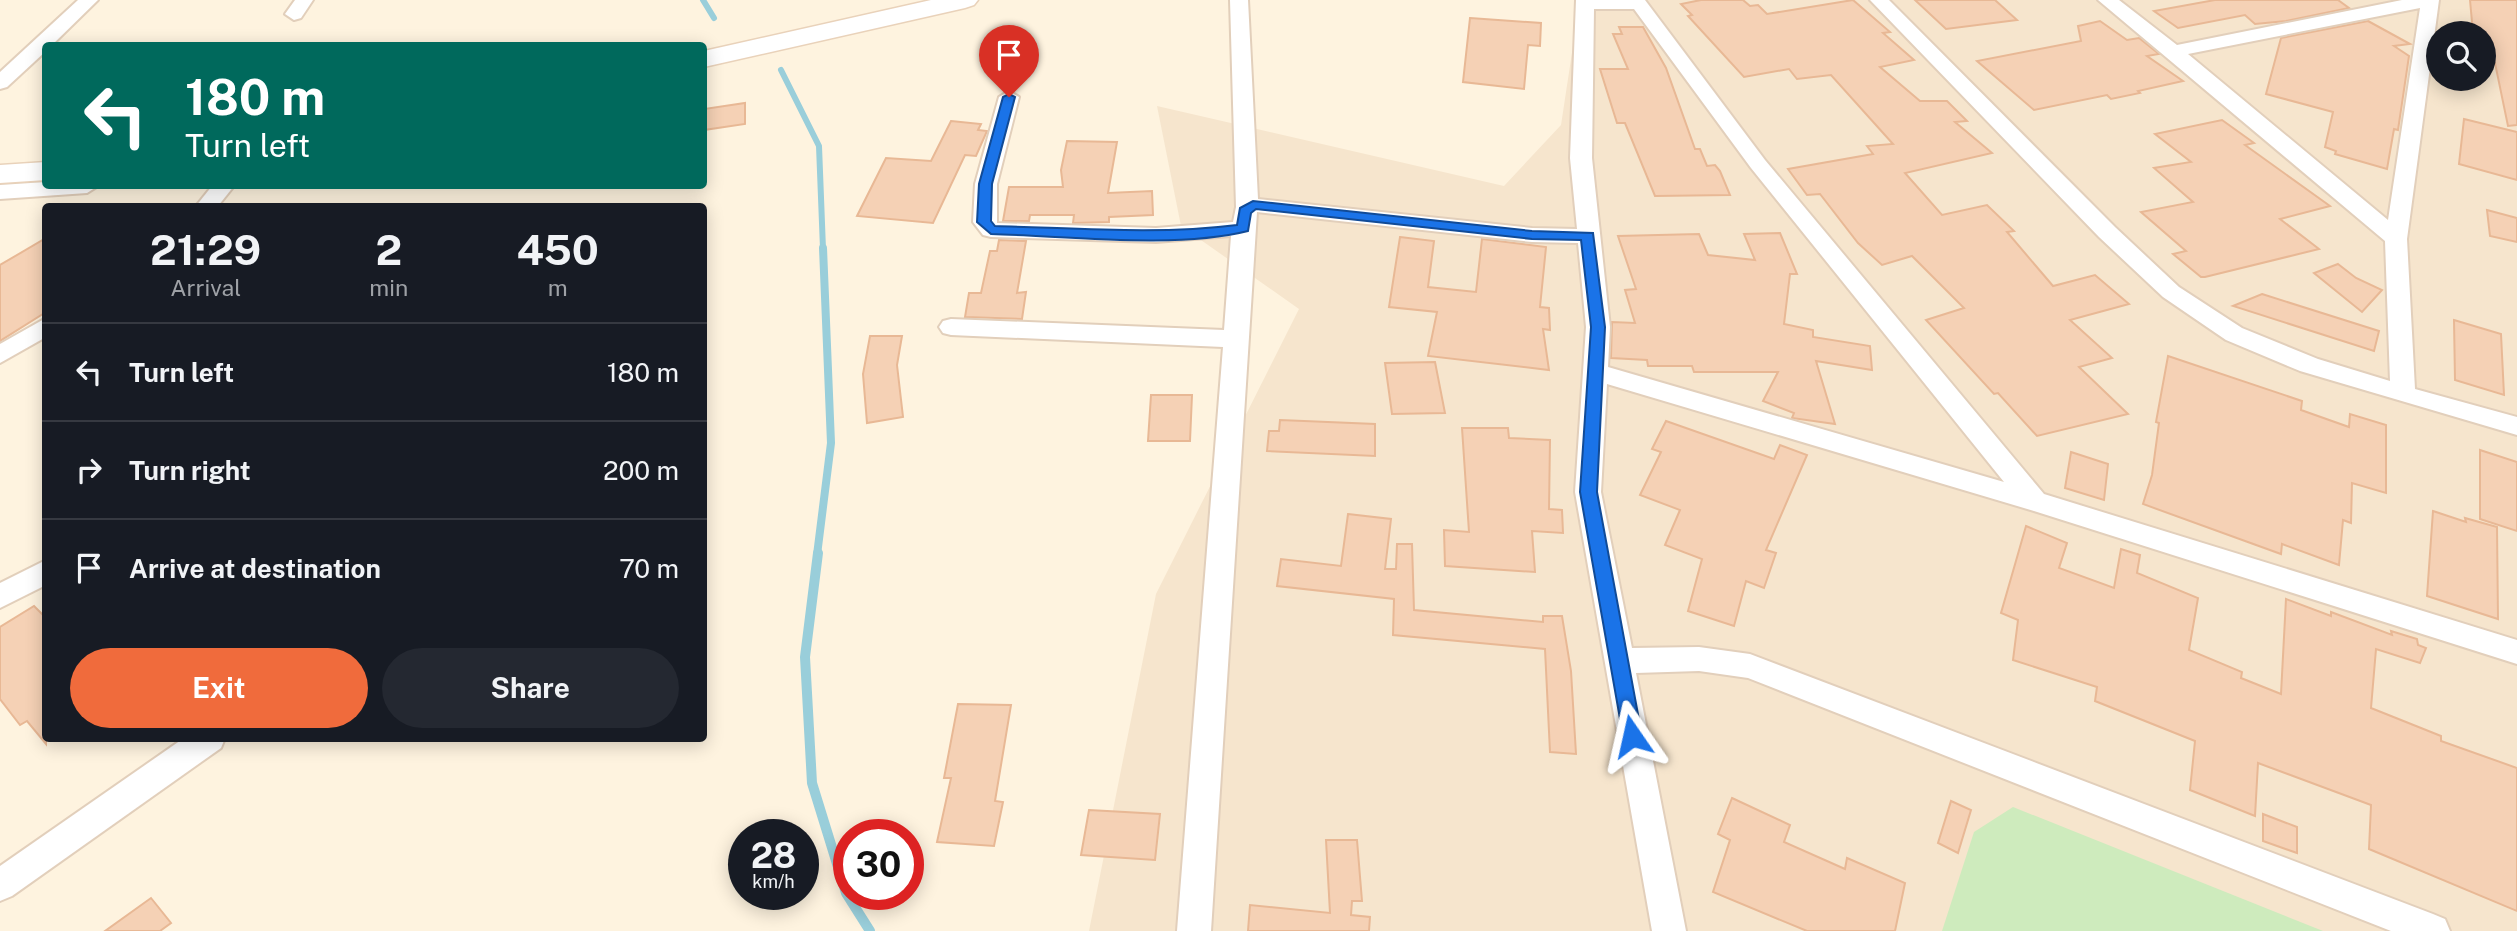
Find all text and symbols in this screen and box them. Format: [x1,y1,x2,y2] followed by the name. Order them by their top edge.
[2426,21,2496,91] map controls
[2426,21,2496,91] button: search
[979,25,1039,97] pin
[990,36,1028,74] icon: arrive
[185,68,325,126] text: 180 m
[70,70,161,161] icon: left
[185,127,310,164] text: Turn left
[150,225,261,274] text: 21:29
[375,225,402,274] text: 2
[516,225,599,274] text: 450
[170,274,241,301] text: Arrival
[369,274,408,301] text: min
[548,274,568,301] text: m
[70,353,108,391] icon: left
[129,357,234,388] text: Turn left
[607,357,679,388] text: 180 m
[70,451,108,489] icon: right
[129,455,251,486] text: Turn right
[603,455,679,486] text: 200 m
[70,549,108,587] icon: arrive
[129,553,381,584] text: Arrive at destination
[619,553,679,584] text: 70 m
[70,648,368,728] button: Exit
[382,648,679,728] button: Share
[1595,699,1669,773] position arrow
[833,819,924,910] speed limit sign: 30
[751,835,796,876] text: 28
[752,871,795,892] text: km/h

